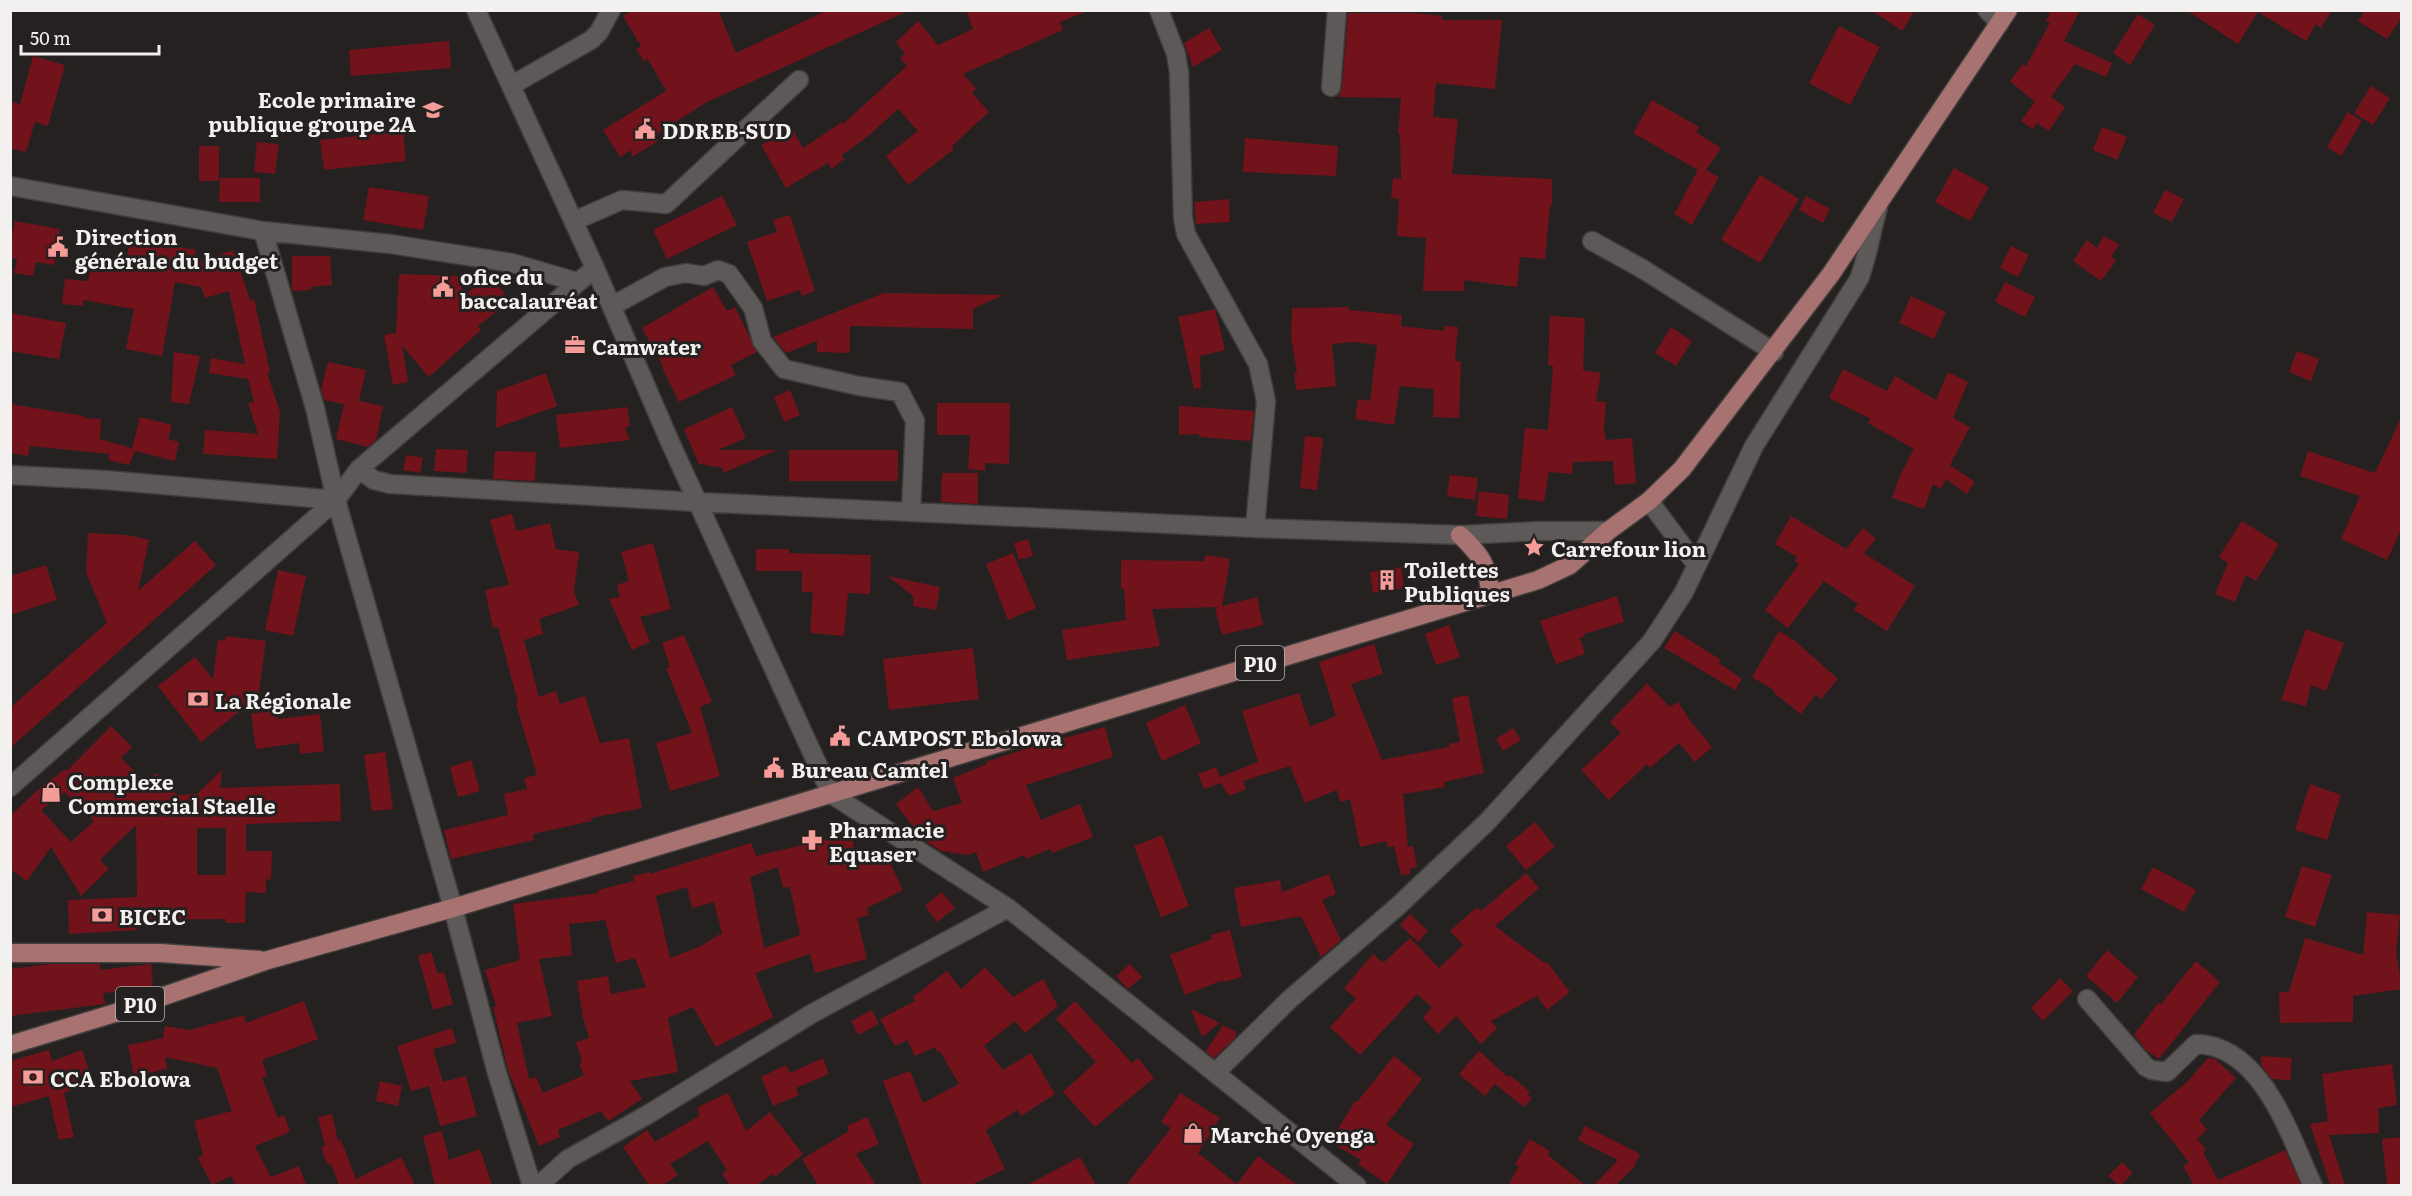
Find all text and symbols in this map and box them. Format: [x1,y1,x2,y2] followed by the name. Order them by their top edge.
[21,18,159,56] scale bar
[30,24,71,51] text: 50 m
[208,83,416,138] place label: Ecole primaire publique groupe 2A
[421,98,445,122] school or university icon: Ecole primaire publique groupe 2A
[662,114,791,145] place label: DDREB-SUD
[633,117,657,141] public building icon: DDREB-SUD
[75,220,279,275] place label: Direction générale du budget
[46,235,70,259] public building icon: Direction générale du budget
[460,260,599,315] place label: ofice du baccalauréat
[431,275,455,299] public building icon: ofice du baccalauréat
[592,330,702,361] place label: Camwater
[563,333,587,357] office icon: Camwater
[1551,532,1706,563] place label: Carrefour lion
[1522,535,1546,559] place icon: Carrefour lion
[1404,553,1510,608] place label: Toilettes Publiques
[1375,568,1399,592] building icon: Toilettes Publiques
[1236,646,1284,680] road number: P10
[215,684,351,715] place label: La Régionale
[186,687,210,711] bank icon: La Régionale
[857,721,1063,752] place label: CAMPOST Ebolowa
[828,724,852,748] public building icon: CAMPOST Ebolowa
[791,753,948,784] place label: Bureau Camtel
[762,756,786,780] public building icon: Bureau Camtel
[68,765,276,820] place label: Complexe Commercial Staelle
[39,780,63,804] shop icon: Complexe Commercial Staelle
[829,813,944,868] place label: Pharmacie Equaser
[800,828,824,852] pharmacy icon: Pharmacie Equaser
[119,900,186,931] place label: BICEC
[90,903,114,927] bank icon: BICEC
[116,987,164,1021] road number: P10
[50,1062,192,1093] place label: CCA Ebolowa
[21,1065,45,1089] bank icon: CCA Ebolowa
[1210,1118,1376,1149] place label: Marché Oyenga
[1181,1121,1205,1145] shop icon: Marché Oyenga

